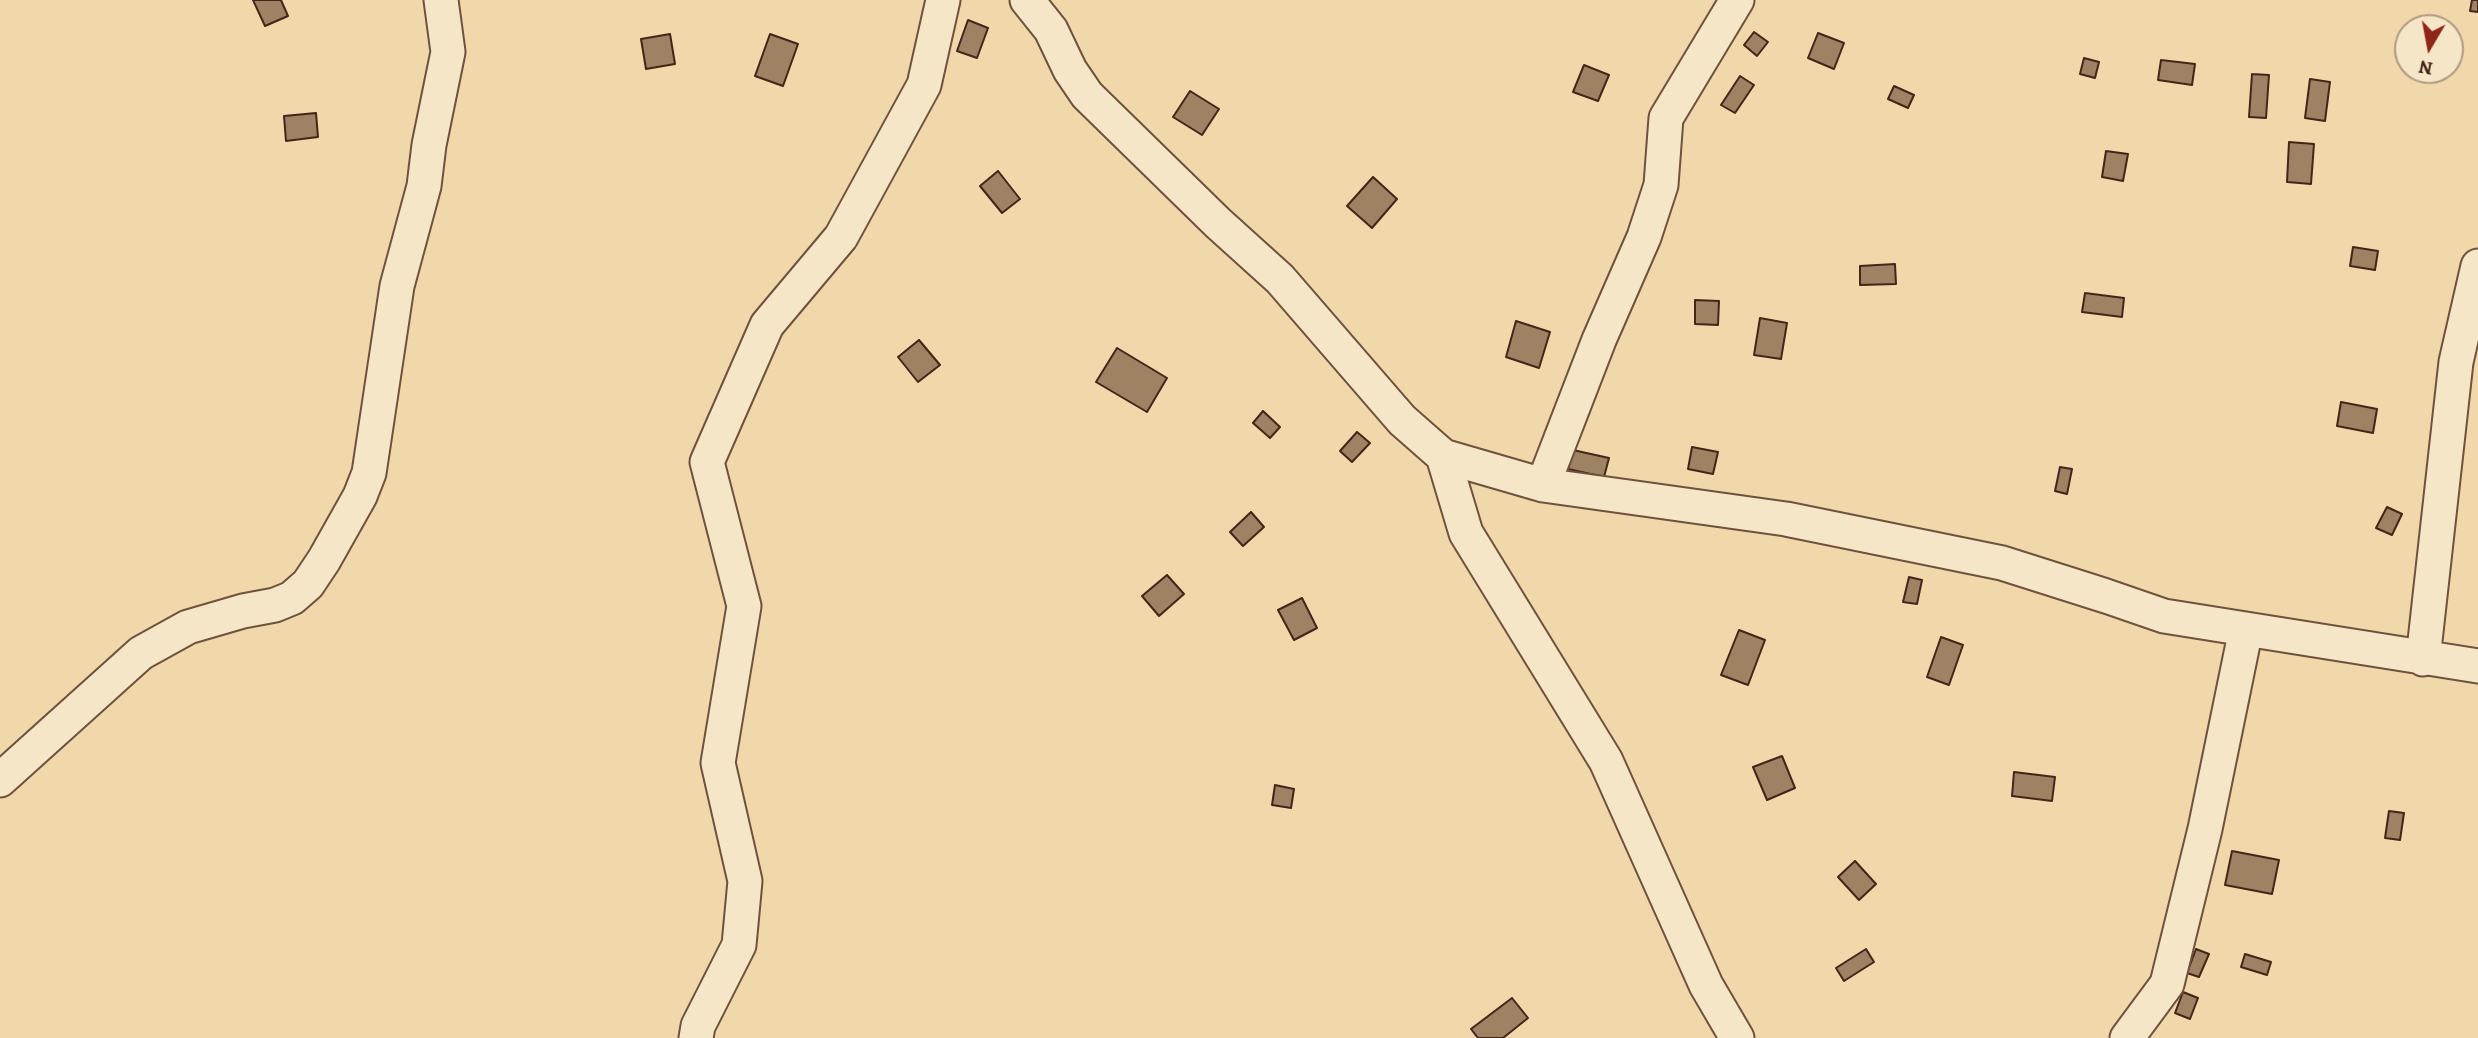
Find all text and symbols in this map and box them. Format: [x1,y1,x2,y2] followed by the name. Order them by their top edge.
[2394,14,2464,84] north arrow
[2417,54,2435,82] text: N

